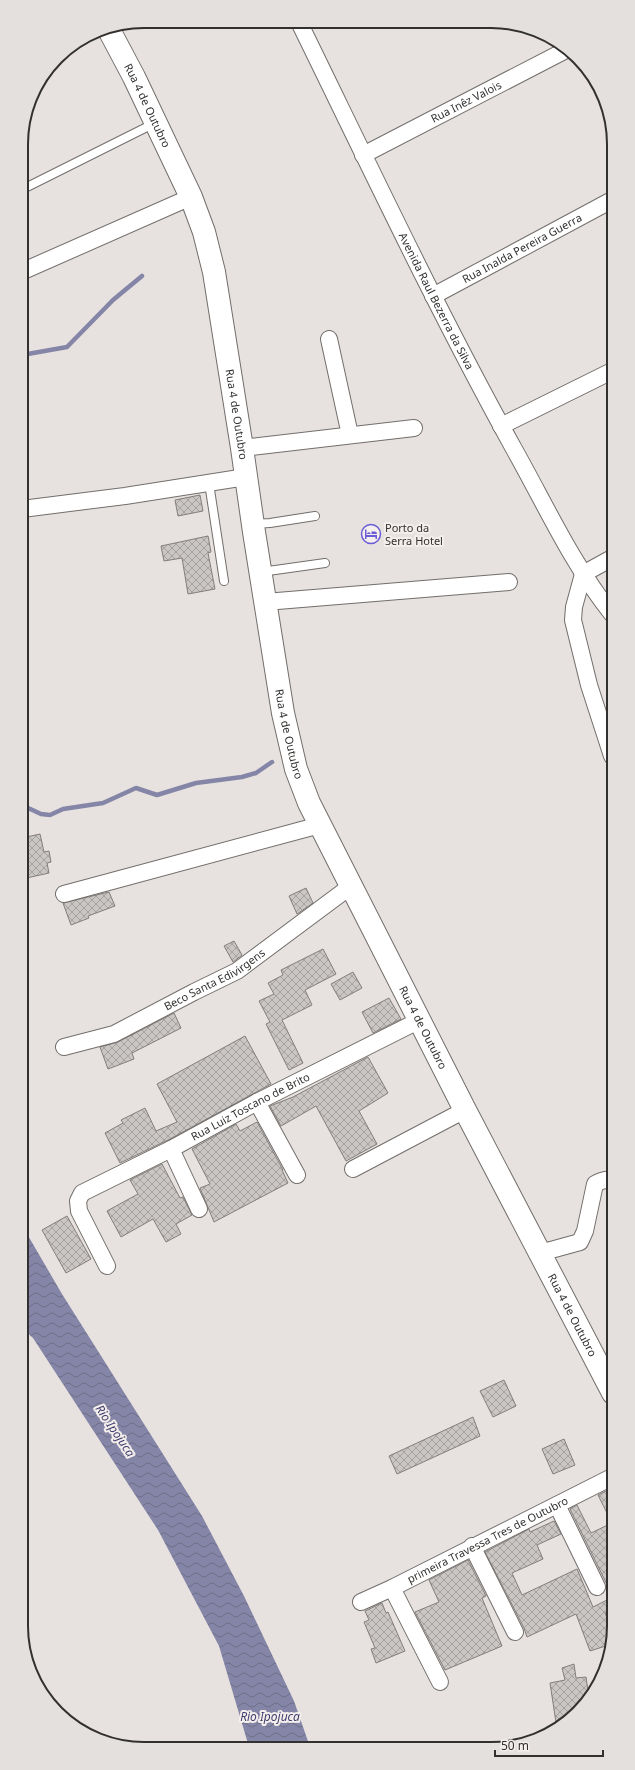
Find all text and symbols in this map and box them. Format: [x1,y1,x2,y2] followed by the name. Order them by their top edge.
[121,61,175,150] street label: Rua 4 de Outubro
[428,77,504,126] street label: Rua Inêz Valois
[459,210,584,286] street label: Rua Inalda Pereira Guerra
[396,230,478,372] street label: Avenida Raul Bezerra da Silva
[223,368,252,461] street label: Rua 4 de Outubro
[385,520,443,548] place label: Porto da Serra Hotel
[360,523,382,545] hotel icon: Porto da Serra Hotel
[272,688,307,781] street label: Rua 4 de Outubro
[161,945,268,1014] street label: Beco Santa Edivirgens
[396,983,451,1072] street label: Rua 4 de Outubro
[188,1069,312,1144] street label: Rua Luiz Toscano de Brito
[545,1271,601,1359] street label: Rua 4 de Outubro
[92,1401,139,1460] water label: Rio Ipojuca
[404,1492,571,1586] street label: primeira Travessa Tres de Outubro
[240,1708,300,1725] water label: Rio Ipojuca
[495,1732,603,1758] scale bar
[501,1737,529,1754] text: 50 m

